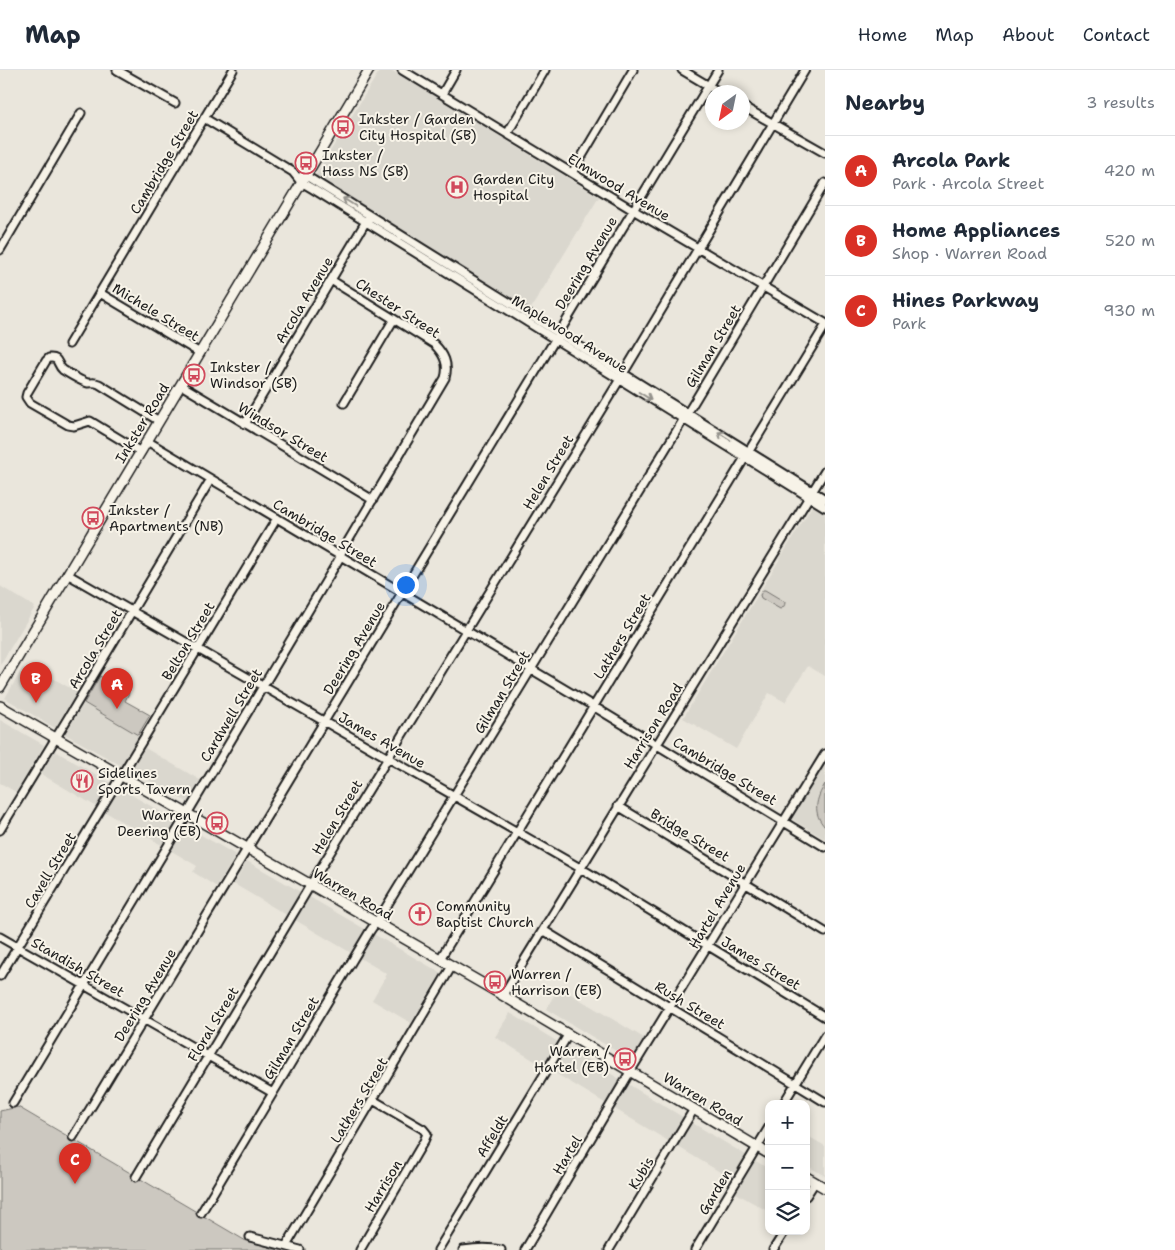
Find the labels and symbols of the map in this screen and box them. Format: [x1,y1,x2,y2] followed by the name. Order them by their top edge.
[705,85,750,130] north arrow
[126,107,202,217] street label: Cambridge Street
[359,110,476,144] place label: Inkster / Garden City Hospital (SB)
[331,115,355,139] bus stop icon: Inkster / Garden City Hospital (SB)
[322,146,409,180] place label: Inkster / Hass NS (SB)
[564,149,674,225] street label: Elmwood Avenue
[294,151,318,175] bus stop icon: Inkster / Hass NS (SB)
[473,170,554,204] place label: Garden City Hospital
[445,175,469,199] hospital icon: Garden City Hospital
[342,197,356,207] one-way arrow
[551,213,621,313] street label: Deering Avenue
[271,253,337,347] street label: Arcola Avenue
[352,274,444,342] street label: Chester Street
[109,279,203,345] street label: Michele Street
[509,291,632,377] street label: Maplewood Avenue
[681,301,745,391] street label: Gilman Street
[210,358,297,392] place label: Inkster / Windsor (SB)
[182,363,206,387] bus stop icon: Inkster / Windsor (SB)
[111,380,173,466] street label: Inkster Road
[638,391,652,401] one-way arrow
[235,398,331,466] street label: Windsor Street
[519,431,577,513] street label: Helen Street
[718,431,732,441] one-way arrow
[270,495,380,571] street label: Cambridge Street
[109,501,223,535] place label: Inkster / Apartments (NB)
[81,506,105,530] bus stop icon: Inkster / Apartments (NB)
[393,572,419,598] your location
[589,590,655,682] street label: Lathers Street
[157,598,219,684] street label: Belton Street
[319,598,389,698] street label: Deering Avenue
[65,606,125,692] street label: Arcola Street
[470,647,534,737] street label: Gilman Street
[20,662,52,703] pin: B
[196,665,266,765] street label: Cardwell Street
[101,668,133,709] pin: A
[619,679,687,772] street label: Harrison Road
[335,708,429,772] street label: James Avenue
[670,733,780,809] street label: Cambridge Street
[98,764,191,798] place label: Sidelines Sports Tavern
[70,769,94,793] restaurant icon: Sidelines Sports Tavern
[308,776,366,858] street label: Helen Street
[647,804,733,866] street label: Bridge Street
[117,806,202,840] place label: Warren / Deering (EB)
[205,811,229,835] bus stop icon: Warren / Deering (EB)
[20,828,80,912] street label: Cavell Street
[684,860,750,952] street label: Hartel Avenue
[310,864,396,924] street label: Warren Road
[436,897,534,931] place label: Community Baptist Church
[408,902,432,926] church icon: Community Baptist Church
[718,932,804,994] street label: James Street
[28,933,128,1001] street label: Standish Street
[110,945,180,1045] street label: Deering Avenue
[511,965,602,999] place label: Warren / Harrison (EB)
[483,970,507,994] bus stop icon: Warren / Harrison (EB)
[652,977,728,1033] street label: Rush Street
[184,983,242,1065] street label: Floral Street
[259,993,323,1083] street label: Gilman Street
[534,1042,610,1076] place label: Warren / Hartel (EB)
[613,1047,637,1071] bus stop icon: Warren / Hartel (EB)
[326,1054,392,1146] street label: Lathers Street
[660,1068,746,1130] street label: Warren Road
[472,1111,512,1161] street label: Affeldt
[548,1131,586,1178] street label: Hartel
[59,1143,91,1184] pin: C
[624,1153,658,1193] street label: Kubis
[360,1156,406,1216] street label: Harrison
[694,1165,736,1218] street label: Garden

